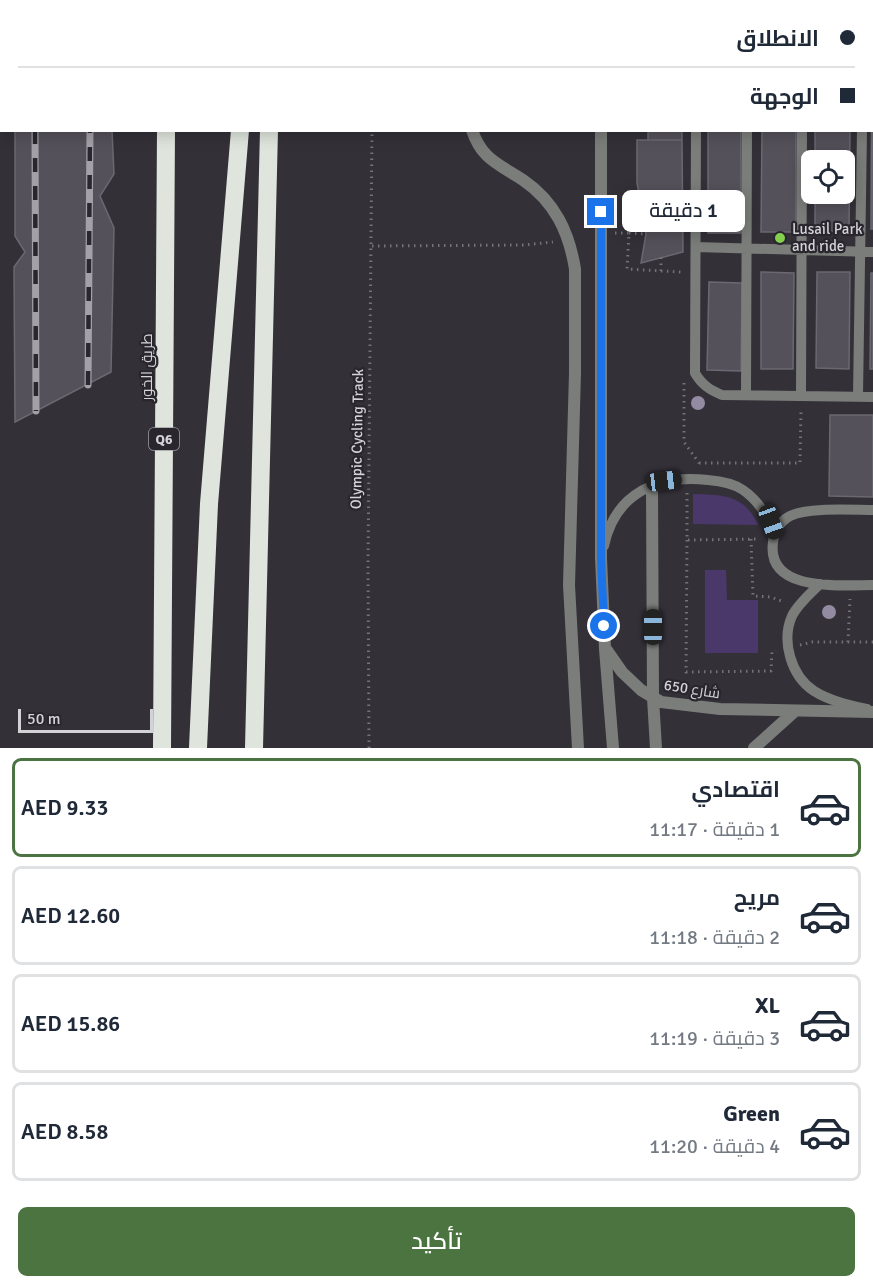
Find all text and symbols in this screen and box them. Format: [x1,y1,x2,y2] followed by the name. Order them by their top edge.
[736,25,819,52] text: الانطلاق
[750,83,819,110] text: الوجهة
[801,150,855,204] map controls
[801,150,855,204] button: locate
[622,191,745,233] callout: 1 دقيقة
[587,198,614,225] route end
[649,198,718,223] text: 1 دقيقة
[792,220,863,255] place label: Lusail Park and ride
[773,231,787,245] marker: Lusail Park and ride
[138,333,157,402] street label: طريق الخور
[347,368,367,509] street label: Olympic Cycling Track
[149,428,179,450] road number: Q6
[645,470,683,492] car
[756,502,786,542] car
[644,609,662,645] car
[590,612,617,639] route start
[662,676,721,704] street label: شارع 650
[18,706,153,734] scale bar
[27,709,61,729] text: 50 m
[691,776,780,803] text: اقتصادي
[798,781,852,835] icon: car
[21,794,108,821] text: AED 9.33
[649,817,780,842] text: 1 دقيقة · 11:17
[734,884,780,911] text: مريح
[798,889,852,943] icon: car
[21,902,120,929] text: AED 12.60
[649,925,780,950] text: 2 دقيقة · 11:18
[755,992,780,1019] text: XL
[798,997,852,1051] icon: car
[21,1010,120,1037] text: AED 15.86
[649,1026,780,1051] text: 3 دقيقة · 11:19
[723,1100,780,1127] text: Green
[798,1105,852,1159] icon: car
[21,1118,108,1145] text: AED 8.58
[649,1134,780,1159] text: 4 دقيقة · 11:20
[18,1207,855,1276] button: تأكيد

